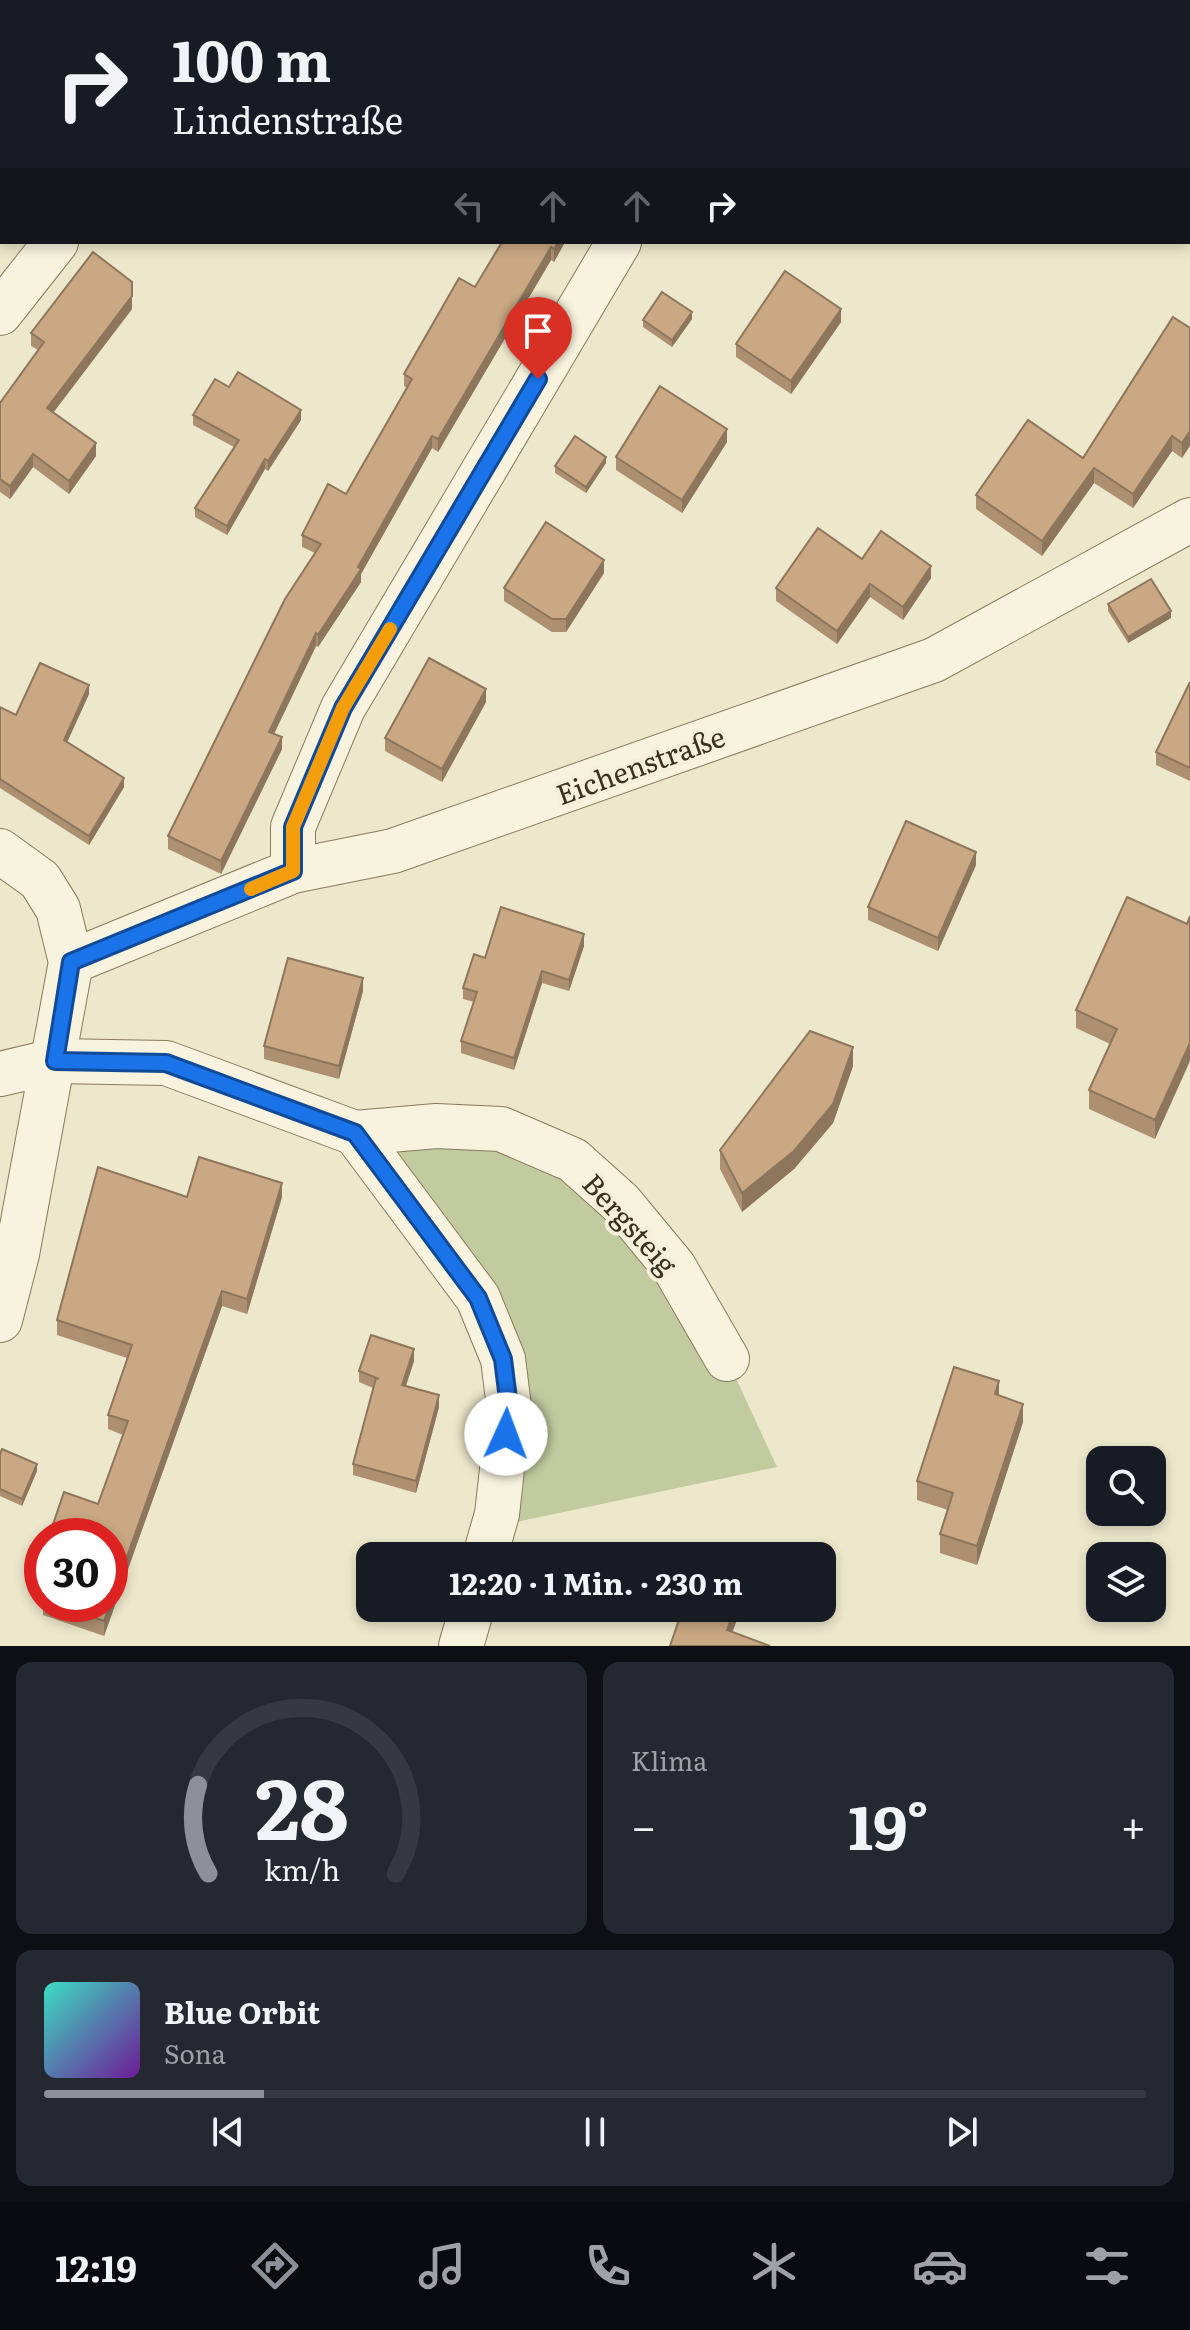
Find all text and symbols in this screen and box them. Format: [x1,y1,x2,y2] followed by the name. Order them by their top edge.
[172,16,331,99] text: 100 m
[40,32,144,136] icon: right
[172,92,403,145] text: Lindenstraße
[447,184,491,228] icon: left
[531,184,575,228] icon: ahead
[615,184,659,228] icon: ahead
[699,184,743,228] icon: right
[504,297,572,379] pin
[516,309,560,353] icon: arrive
[550,714,730,814] street label: Eichenstraße
[574,1163,688,1283] street label: Bergsteig
[464,1392,548,1476] position arrow
[1086,1446,1166,1622] map controls
[1086,1446,1166,1526] button: search
[24,1518,128,1622] speed limit sign: 30
[1086,1542,1166,1622] button: layers
[449,1560,743,1604] text: 12:20 · 1 Min. · 230 m
[631,1740,707,1779] text: Klima
[255,1742,348,1866] text: 28
[848,1779,929,1868] text: 19°
[631,1791,657,1857] text: −
[1120,1791,1146,1857] text: +
[263,1847,340,1890] text: km/h
[164,1989,320,2033] text: Blue Orbit
[164,2033,226,2072] text: Sona
[206,2110,250,2154] icon: previous
[573,2110,617,2154] icon: pause
[940,2110,984,2154] icon: next
[247,2238,303,2294] icon: directions
[414,2238,470,2294] icon: music
[580,2238,636,2294] icon: phone
[746,2238,802,2294] icon: climate
[912,2238,968,2294] icon: car
[1079,2238,1135,2294] icon: filters
[55,2240,137,2293] text: 12:19

